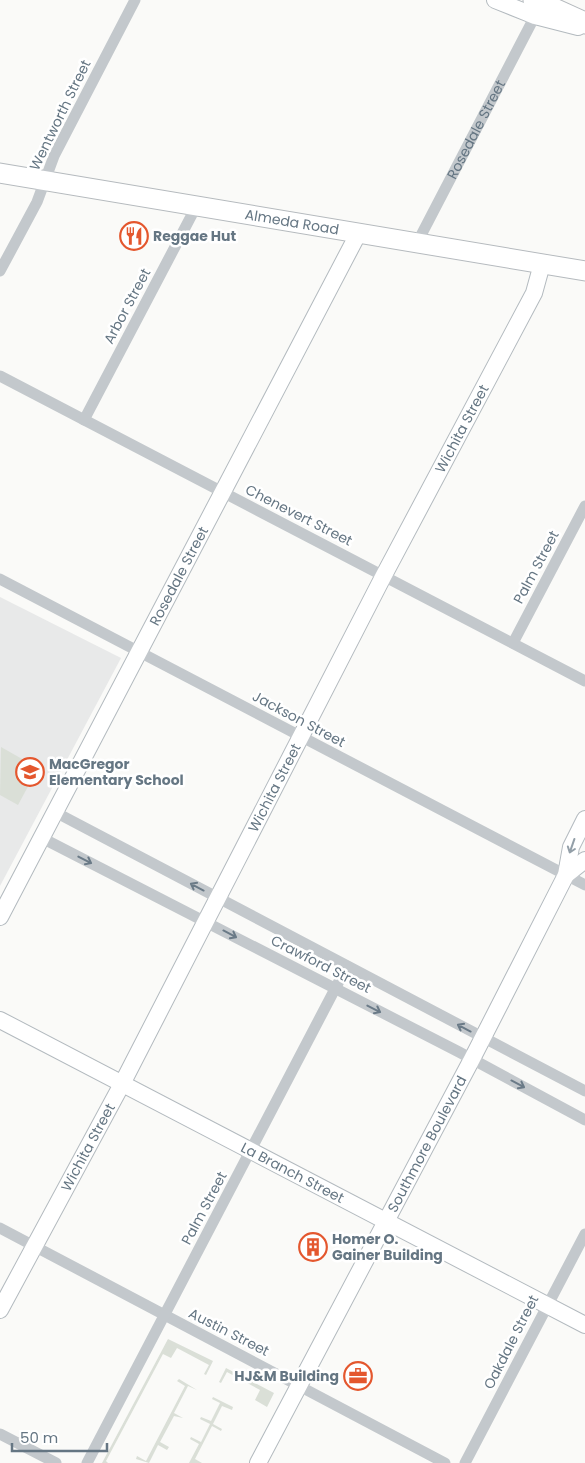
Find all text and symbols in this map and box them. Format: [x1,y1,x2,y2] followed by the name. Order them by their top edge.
[25,56,95,174] street label: Wentworth Street
[442,76,510,183] street label: Rosedale Street
[243,204,340,240] street label: Almeda Road
[119,221,149,251] restaurant icon: Reggae Hut
[153,226,237,246] place label: Reggae Hut
[99,265,155,347] street label: Arbor Street
[430,381,494,476] street label: Wichita Street
[242,479,356,551] street label: Chenevert Street
[144,523,213,629] street label: Rosedale Street
[508,527,564,607] street label: Palm Street
[249,686,349,752] street label: Jackson Street
[243,740,306,836] street label: Wichita Street
[49,754,184,790] place label: MacGregor Elementary School
[15,757,45,787] school or university icon: MacGregor Elementary School
[567,838,577,854] one-way arrow
[77,856,92,865] one-way arrow
[190,882,205,891] one-way arrow
[222,930,237,939] one-way arrow
[267,930,375,998] street label: Crawford Street
[366,1005,381,1014] one-way arrow
[457,1023,472,1033] one-way arrow
[383,1072,471,1216] street label: Southmore Boulevard
[511,1079,526,1089] one-way arrow
[56,1100,120,1195] street label: Wichita Street
[238,1137,348,1208] street label: La Branch Street
[176,1168,232,1248] street label: Palm Street
[332,1229,443,1265] place label: Homer O. Gainer Building
[298,1232,328,1262] building icon: Homer O. Gainer Building
[479,1291,543,1393] street label: Oakdale Street
[185,1303,273,1361] street label: Austin Street
[343,1361,373,1391] office icon: HJ&M Building
[234,1366,339,1386] place label: HJ&M Building
[12,1420,108,1452] scale bar
[20,1427,58,1448] text: 50 m

